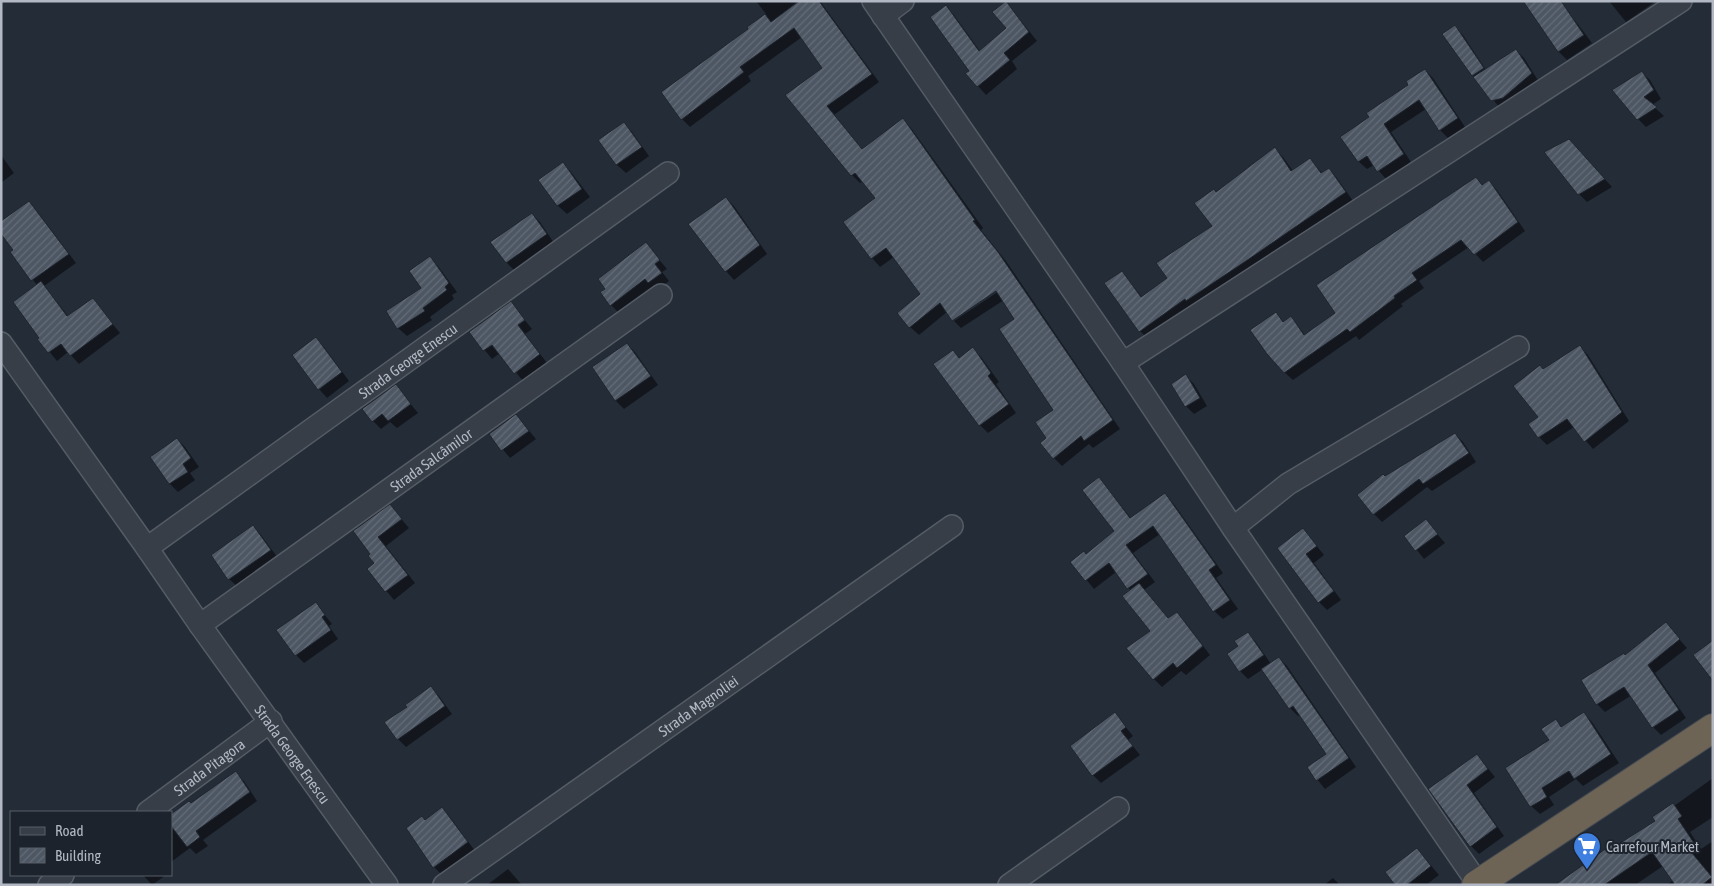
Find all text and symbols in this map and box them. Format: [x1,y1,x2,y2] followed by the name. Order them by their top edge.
[355,319,460,402] street label: Strada George Enescu
[386,424,476,495] street label: Strada Salcâmilor
[655,672,741,739] street label: Strada Magnoliei
[252,701,334,807] street label: Strada George Enescu
[170,735,248,799] street label: Strada Pitagora
[10,811,172,876] legend
[55,822,84,839] text: Road
[1572,831,1602,870] supermarket icon: Carrefour Market
[1606,838,1699,855] place label: Carrefour Market
[55,847,101,864] text: Building

